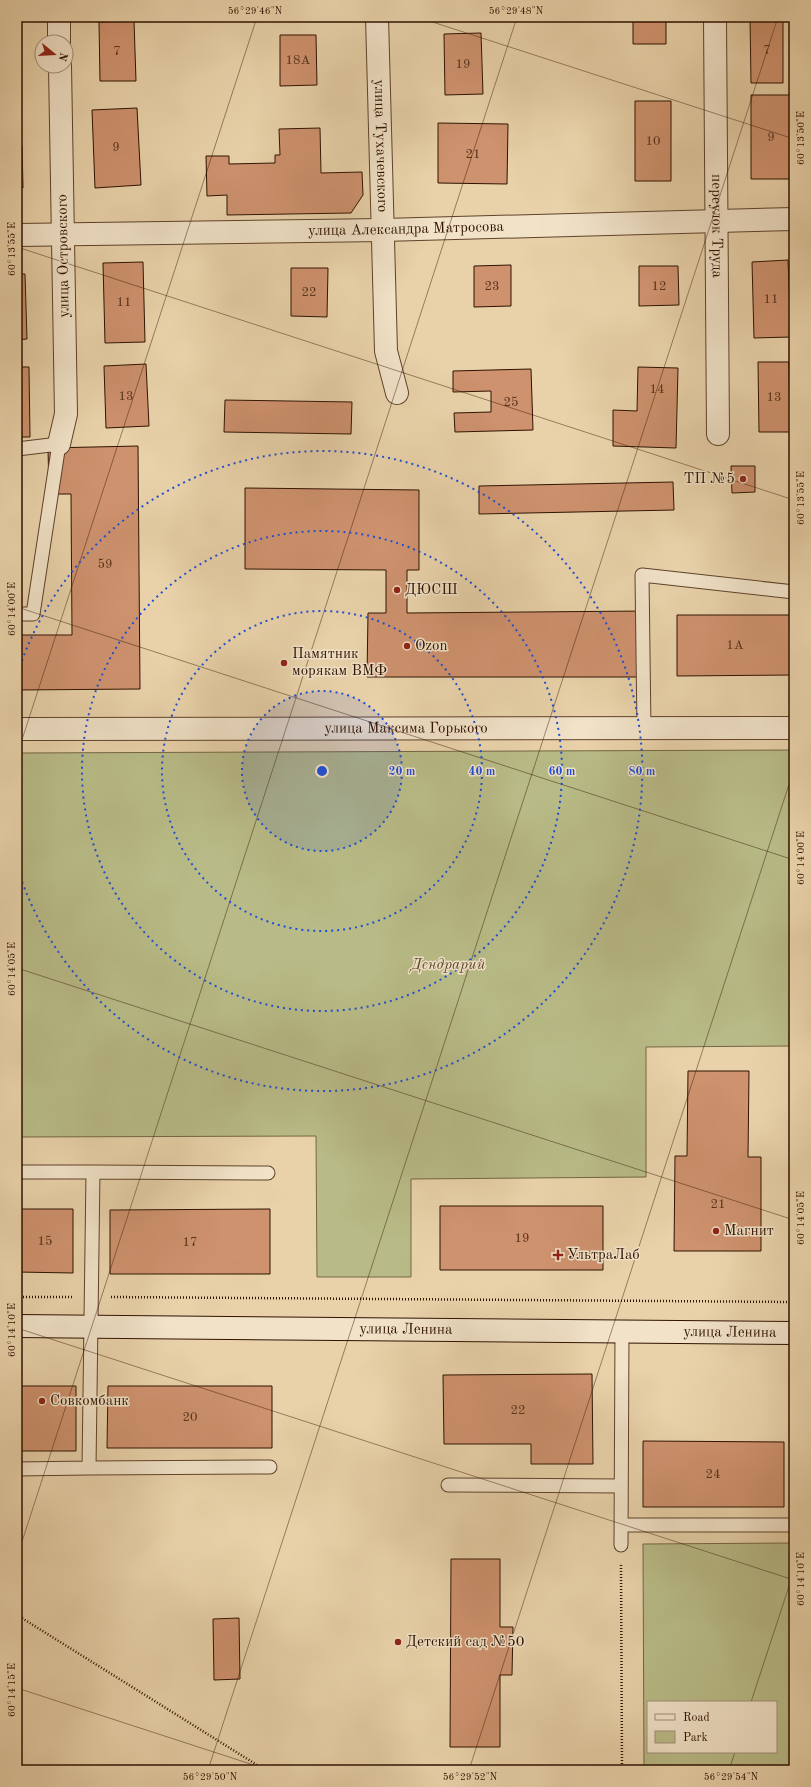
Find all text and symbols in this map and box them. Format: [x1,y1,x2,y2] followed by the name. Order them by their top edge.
[228,6,283,16] text: 56°29'46"N
[489,6,544,16] text: 56°29'48"N
[34,34,74,74] north arrow
[763,44,771,57] house number: 7
[113,45,121,58] house number: 7
[55,51,69,63] text: N
[285,54,311,67] house number: 18А
[455,58,471,71] house number: 19
[371,79,390,213] street label: улица Тухачевского
[796,111,806,165] text: 60°13'50"E
[767,131,775,144] house number: 9
[645,135,661,148] house number: 10
[112,141,120,154] house number: 9
[465,148,481,161] house number: 21
[709,174,724,279] street label: переулок Труда
[55,194,73,318] street label: улица Островского
[308,219,505,239] street label: улица Александра Матросова
[7,222,17,276] text: 60°13'55"E
[484,280,500,293] house number: 23
[651,280,667,293] house number: 12
[301,286,317,299] house number: 22
[763,293,779,306] house number: 11
[116,296,132,309] house number: 11
[649,383,665,396] house number: 14
[118,390,134,403] house number: 13
[766,391,782,404] house number: 13
[503,396,519,409] house number: 25
[796,471,806,525] text: 60°13'55"E
[684,472,735,487] place label: ТП №5
[738,474,748,484] marker: ТП №5
[97,558,113,571] house number: 59
[7,582,17,636] text: 60°14'00"E
[405,583,458,598] place label: ДЮСШ
[392,585,402,595] marker: ДЮСШ
[415,639,448,654] place label: Ozon
[726,639,744,652] house number: 1А
[402,641,412,651] marker: Ozon
[292,647,387,679] place label: Памятник морякам ВМФ
[279,658,289,668] marker: Памятник морякам ВМФ
[324,721,488,736] street label: улица Максима Горького
[315,764,329,778] centre of rings
[389,766,416,778] text: 20 m
[469,766,496,778] text: 40 m
[549,766,576,778] text: 60 m
[629,766,656,778] text: 80 m
[796,831,806,885] text: 60°14'00"E
[7,942,17,996] text: 60°14'05"E
[409,958,486,973] park label: Дендрарий
[796,1191,806,1245] text: 60°14'05"E
[710,1198,726,1211] house number: 21
[724,1224,774,1239] place label: Магнит
[711,1226,721,1236] marker: Магнит
[514,1232,530,1245] house number: 19
[37,1235,53,1248] house number: 15
[182,1236,198,1249] house number: 17
[567,1248,640,1263] place label: УльтраЛаб
[552,1249,564,1261] marker: УльтраЛаб
[7,1303,17,1357] text: 60°14'10"E
[359,1322,453,1337] street label: улица Ленина
[683,1325,777,1340] street label: улица Ленина
[50,1394,129,1409] place label: Совкомбанк
[37,1396,47,1406] marker: Совкомбанк
[510,1404,526,1417] house number: 22
[182,1411,198,1424] house number: 20
[705,1468,721,1481] house number: 24
[796,1552,806,1606] text: 60°14'10"E
[406,1635,524,1650] place label: Детский сад №50
[393,1637,403,1647] marker: Детский сад №50
[7,1663,17,1717] text: 60°14'15"E
[647,1701,777,1753] legend
[683,1712,710,1724] text: Road
[683,1732,708,1744] text: Park
[183,1772,238,1782] text: 56°29'50"N
[443,1772,498,1782] text: 56°29'52"N
[704,1772,759,1782] text: 56°29'54"N

